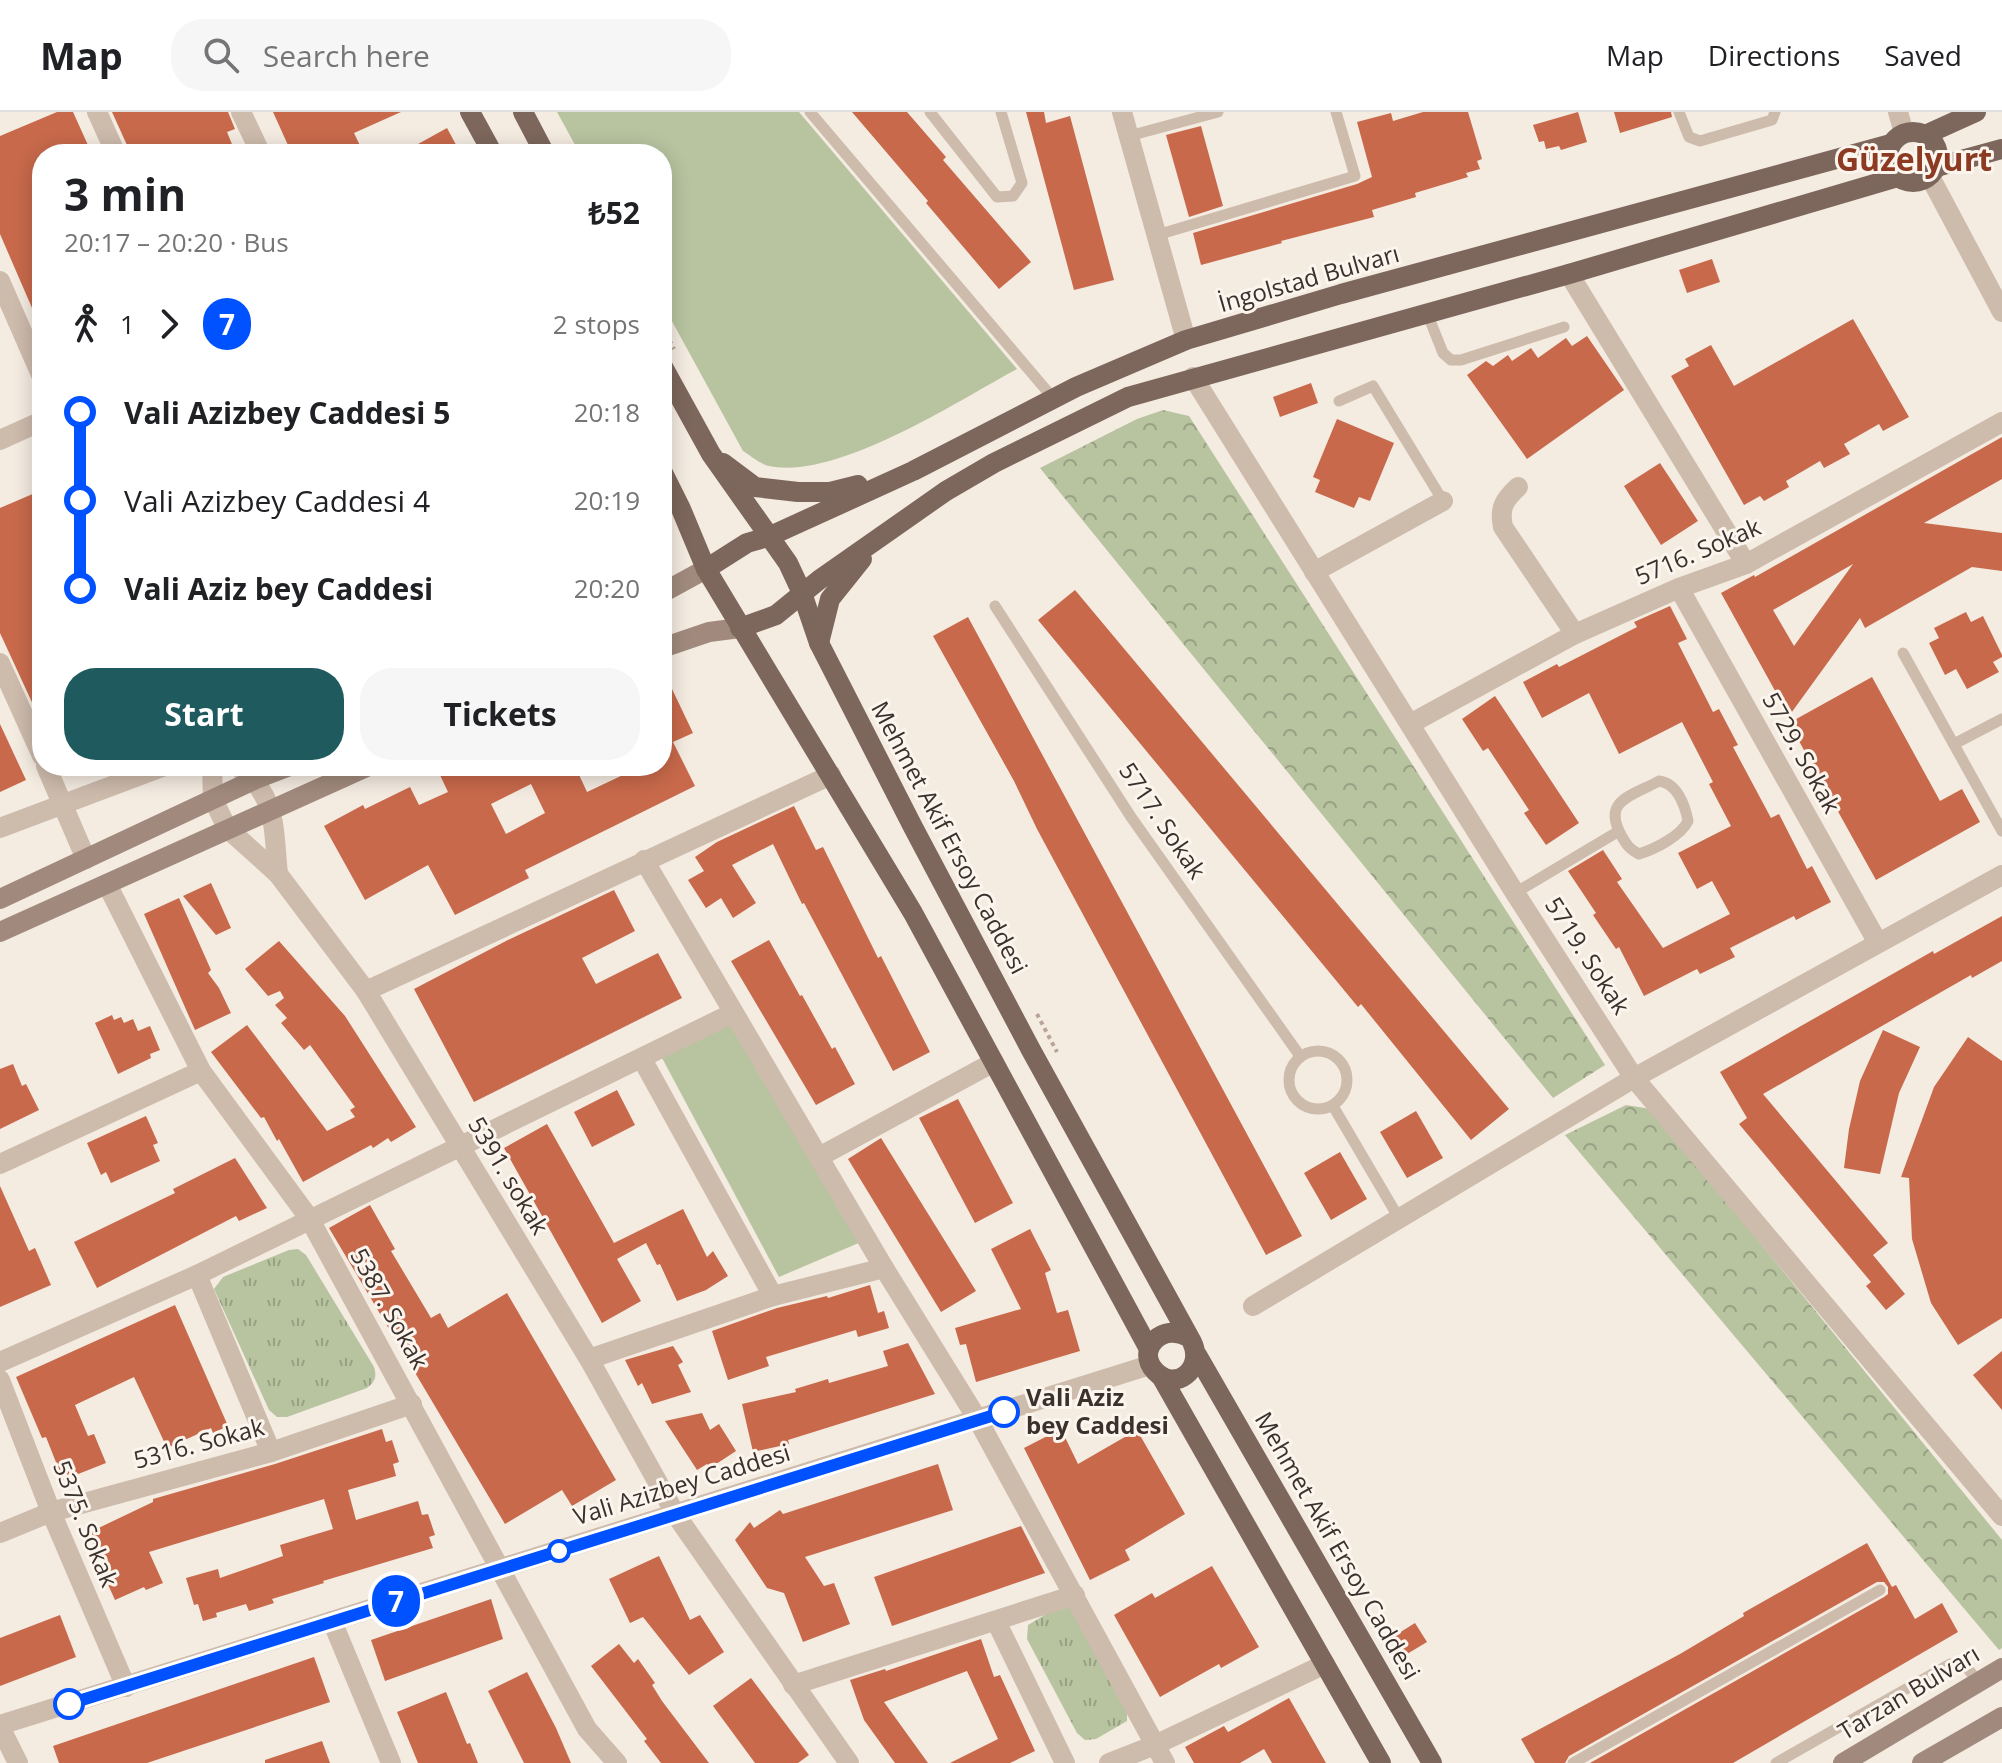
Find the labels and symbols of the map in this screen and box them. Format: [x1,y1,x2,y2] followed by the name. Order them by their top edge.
[1836,137,1992,180] district label: Güzelyurt
[1214,236,1403,319] street label: İngolstad Bulvarı
[1629,509,1766,592] street label: 5716. Sokak
[1755,686,1849,819] street label: 5729. Sokak
[864,695,1036,979] street label: Mehmet Akif Ersoy Caddesi
[1112,756,1214,885] street label: 5717. Sokak
[1538,890,1639,1021] street label: 5719. Sokak
[461,1110,558,1241] street label: 5391. sokak
[343,1242,437,1375] street label: 5387. Sokak
[1026,1380,1169,1441] place label: Vali Aziz bey Caddesi
[989,1397,1019,1427] marker: Vali Aziz bey Caddesi
[1248,1405,1429,1685] street label: Mehmet Akif Ersoy Caddesi
[130,1409,268,1476] street label: 5316. Sokak
[569,1435,794,1532] street label: Vali Azizbey Caddesi
[46,1455,127,1592] street label: 5375. Sokak
[548,1540,570,1562] unlabelled marker
[370,1575,422,1627] line badge: 7
[1831,1637,1985,1747] street label: Tarzan Bulvarı
[54,1689,84,1719] unlabelled marker

